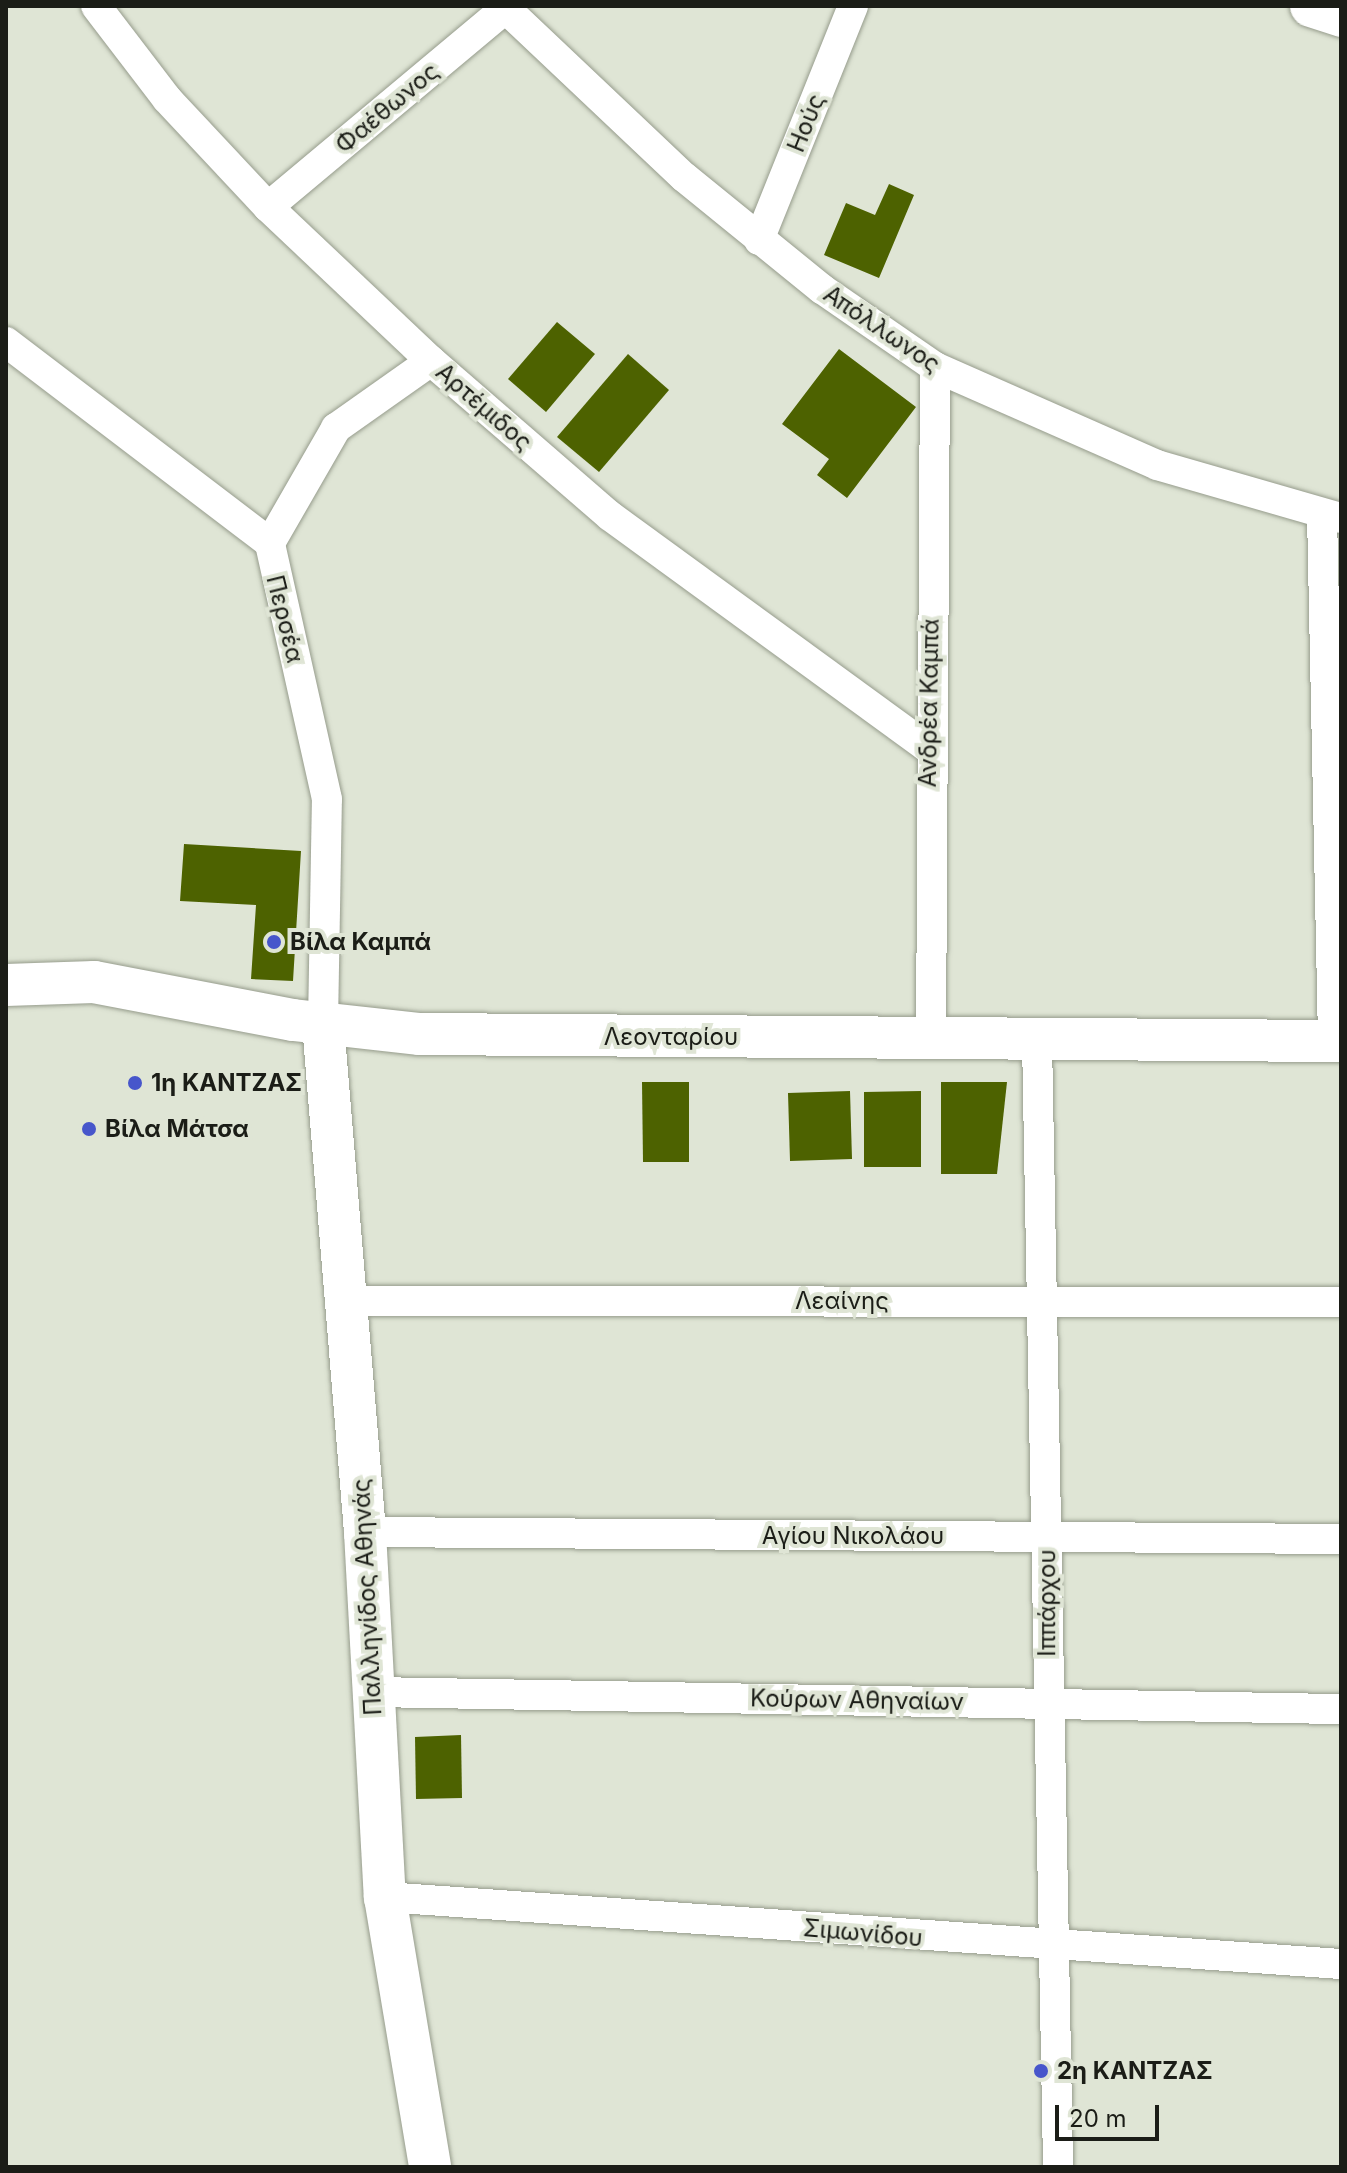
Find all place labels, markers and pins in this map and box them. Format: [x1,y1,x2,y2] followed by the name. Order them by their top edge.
[290,928,431,956] place label: Βίλα Καμπά
[265,933,283,951] marker: Βίλα Καμπά
[151,1069,302,1097] place label: 1η ΚΑΝΤΖΑΣ
[126,1074,144,1092] marker: 1η ΚΑΝΤΖΑΣ
[105,1115,249,1143] place label: Βίλα Μάτσα
[80,1120,98,1138] marker: Βίλα Μάτσα
[1057,2057,1213,2085] place label: 2η ΚΑΝΤΖΑΣ
[1032,2062,1050,2080] marker: 2η ΚΑΝΤΖΑΣ

